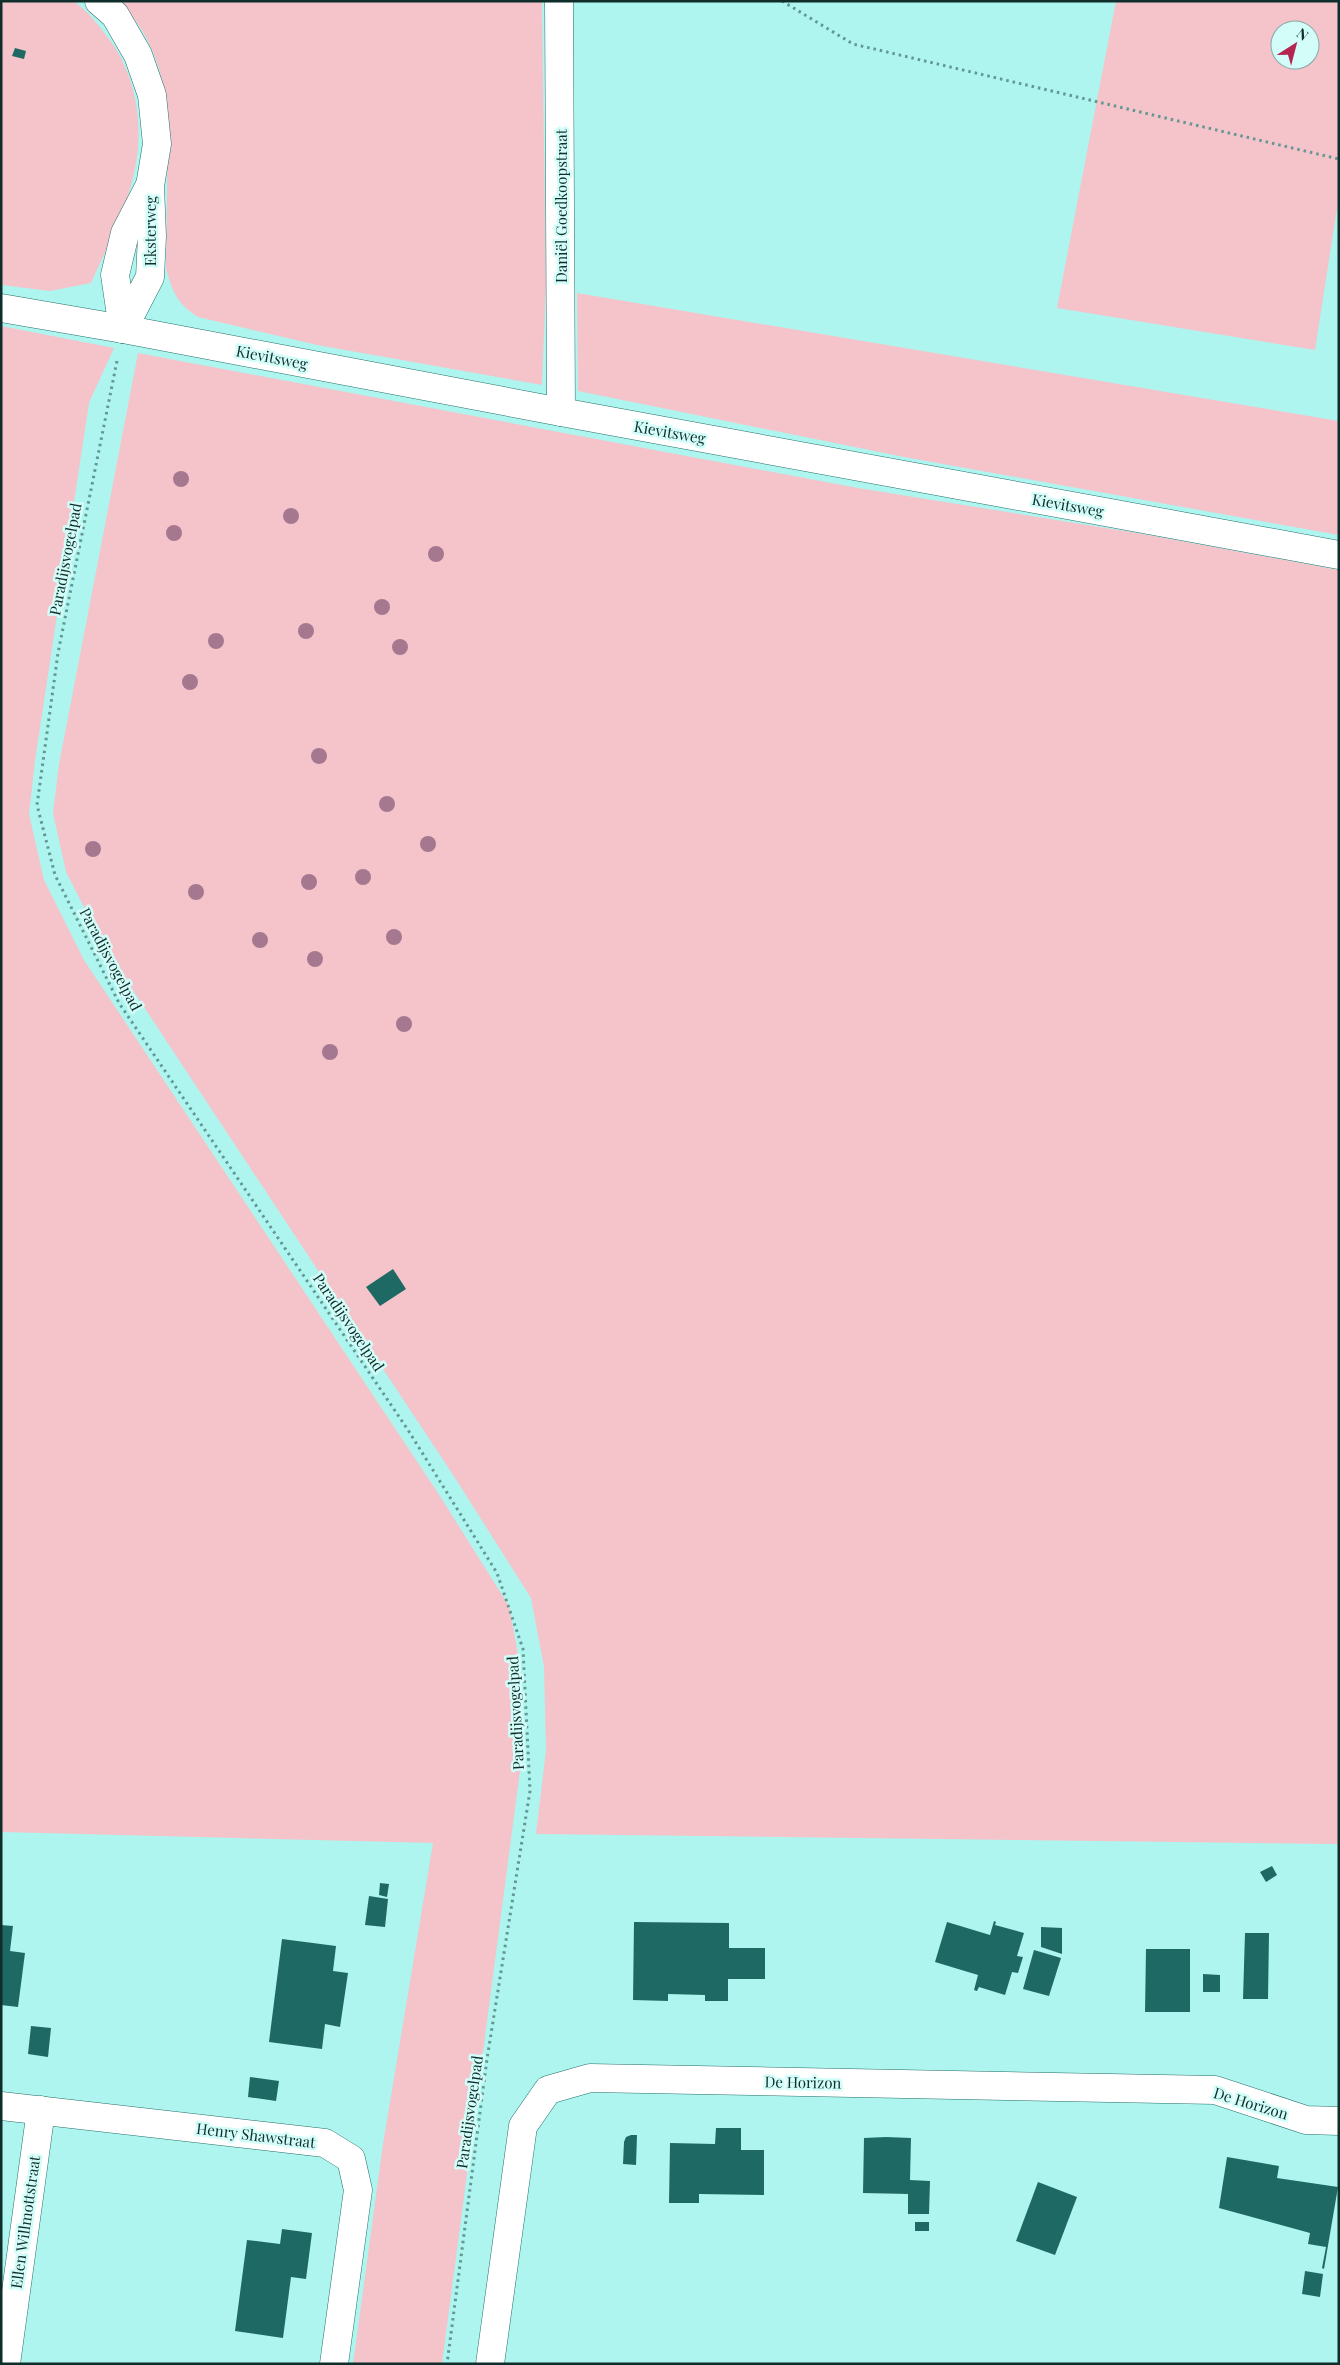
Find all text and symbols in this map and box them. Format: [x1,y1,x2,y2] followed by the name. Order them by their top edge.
[1270,20,1320,70] north arrow
[1293,23,1313,45] text: N
[551,128,571,283] street label: Daniël Goedkoopstraat
[140,196,160,266] street label: Eksterweg
[235,340,310,374] street label: Kievitsweg
[633,416,707,448] street label: Kievitsweg
[1031,489,1105,521] street label: Kievitsweg
[44,501,86,617] street label: Paradijsvogelpad
[75,904,147,1014] street label: Paradijsvogelpad
[309,1269,389,1375] street label: Paradijsvogelpad
[502,1655,528,1770] street label: Paradijsvogelpad
[451,2054,487,2170] street label: Paradijsvogelpad
[764,2071,842,2093] street label: De Horizon
[1211,2082,1291,2124] street label: De Horizon
[195,2118,317,2152] street label: Henry Shawstraat
[6,2154,44,2290] street label: Ellen Willmottstraat

